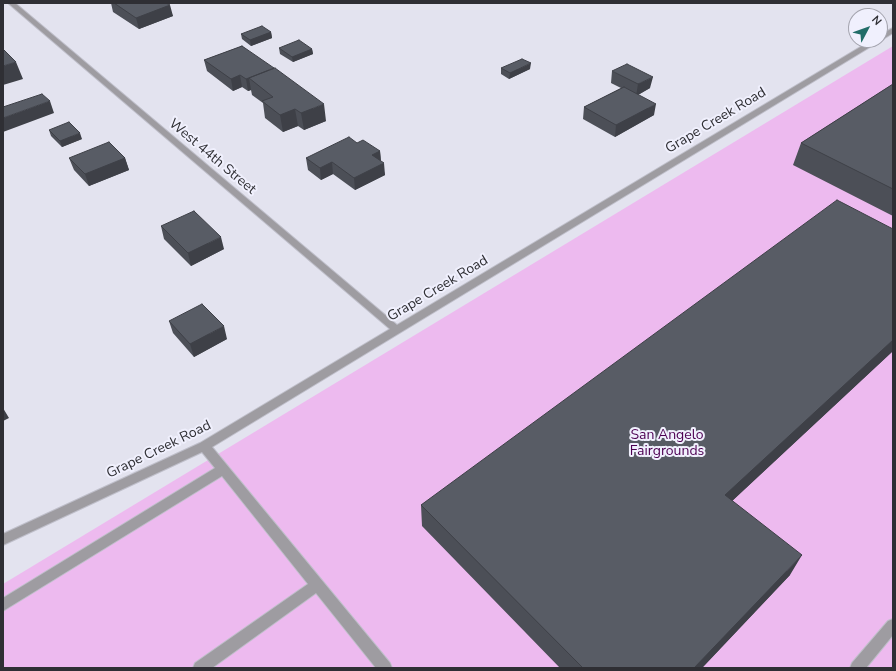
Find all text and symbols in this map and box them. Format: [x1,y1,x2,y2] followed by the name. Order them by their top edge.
[848,8,888,48] north arrow
[868,12,885,28] text: N
[663,84,769,158] street label: Grape Creek Road
[165,116,259,198] street label: West 44th Street
[385,252,491,326] street label: Grape Creek Road
[104,417,214,483] street label: Grape Creek Road
[630,428,704,460] park label: San Angelo Fairgrounds

